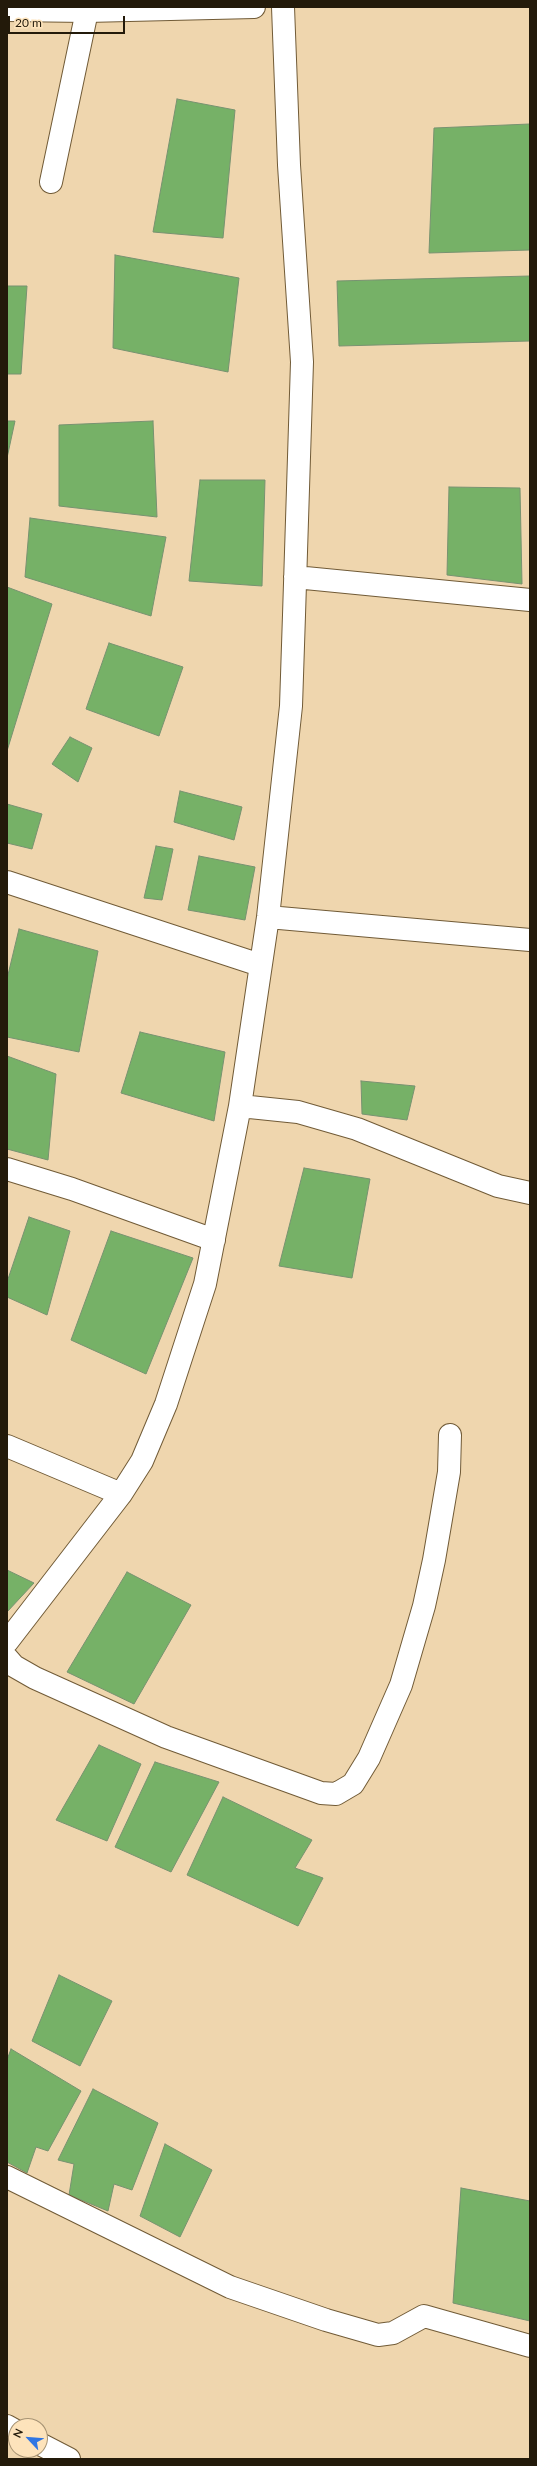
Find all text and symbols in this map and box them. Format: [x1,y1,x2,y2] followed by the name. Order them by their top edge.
[10,8,127,34] scale bar
[15,15,42,30] text: 20 m
[8,2418,48,2458] north arrow
[10,2426,25,2440] text: N

